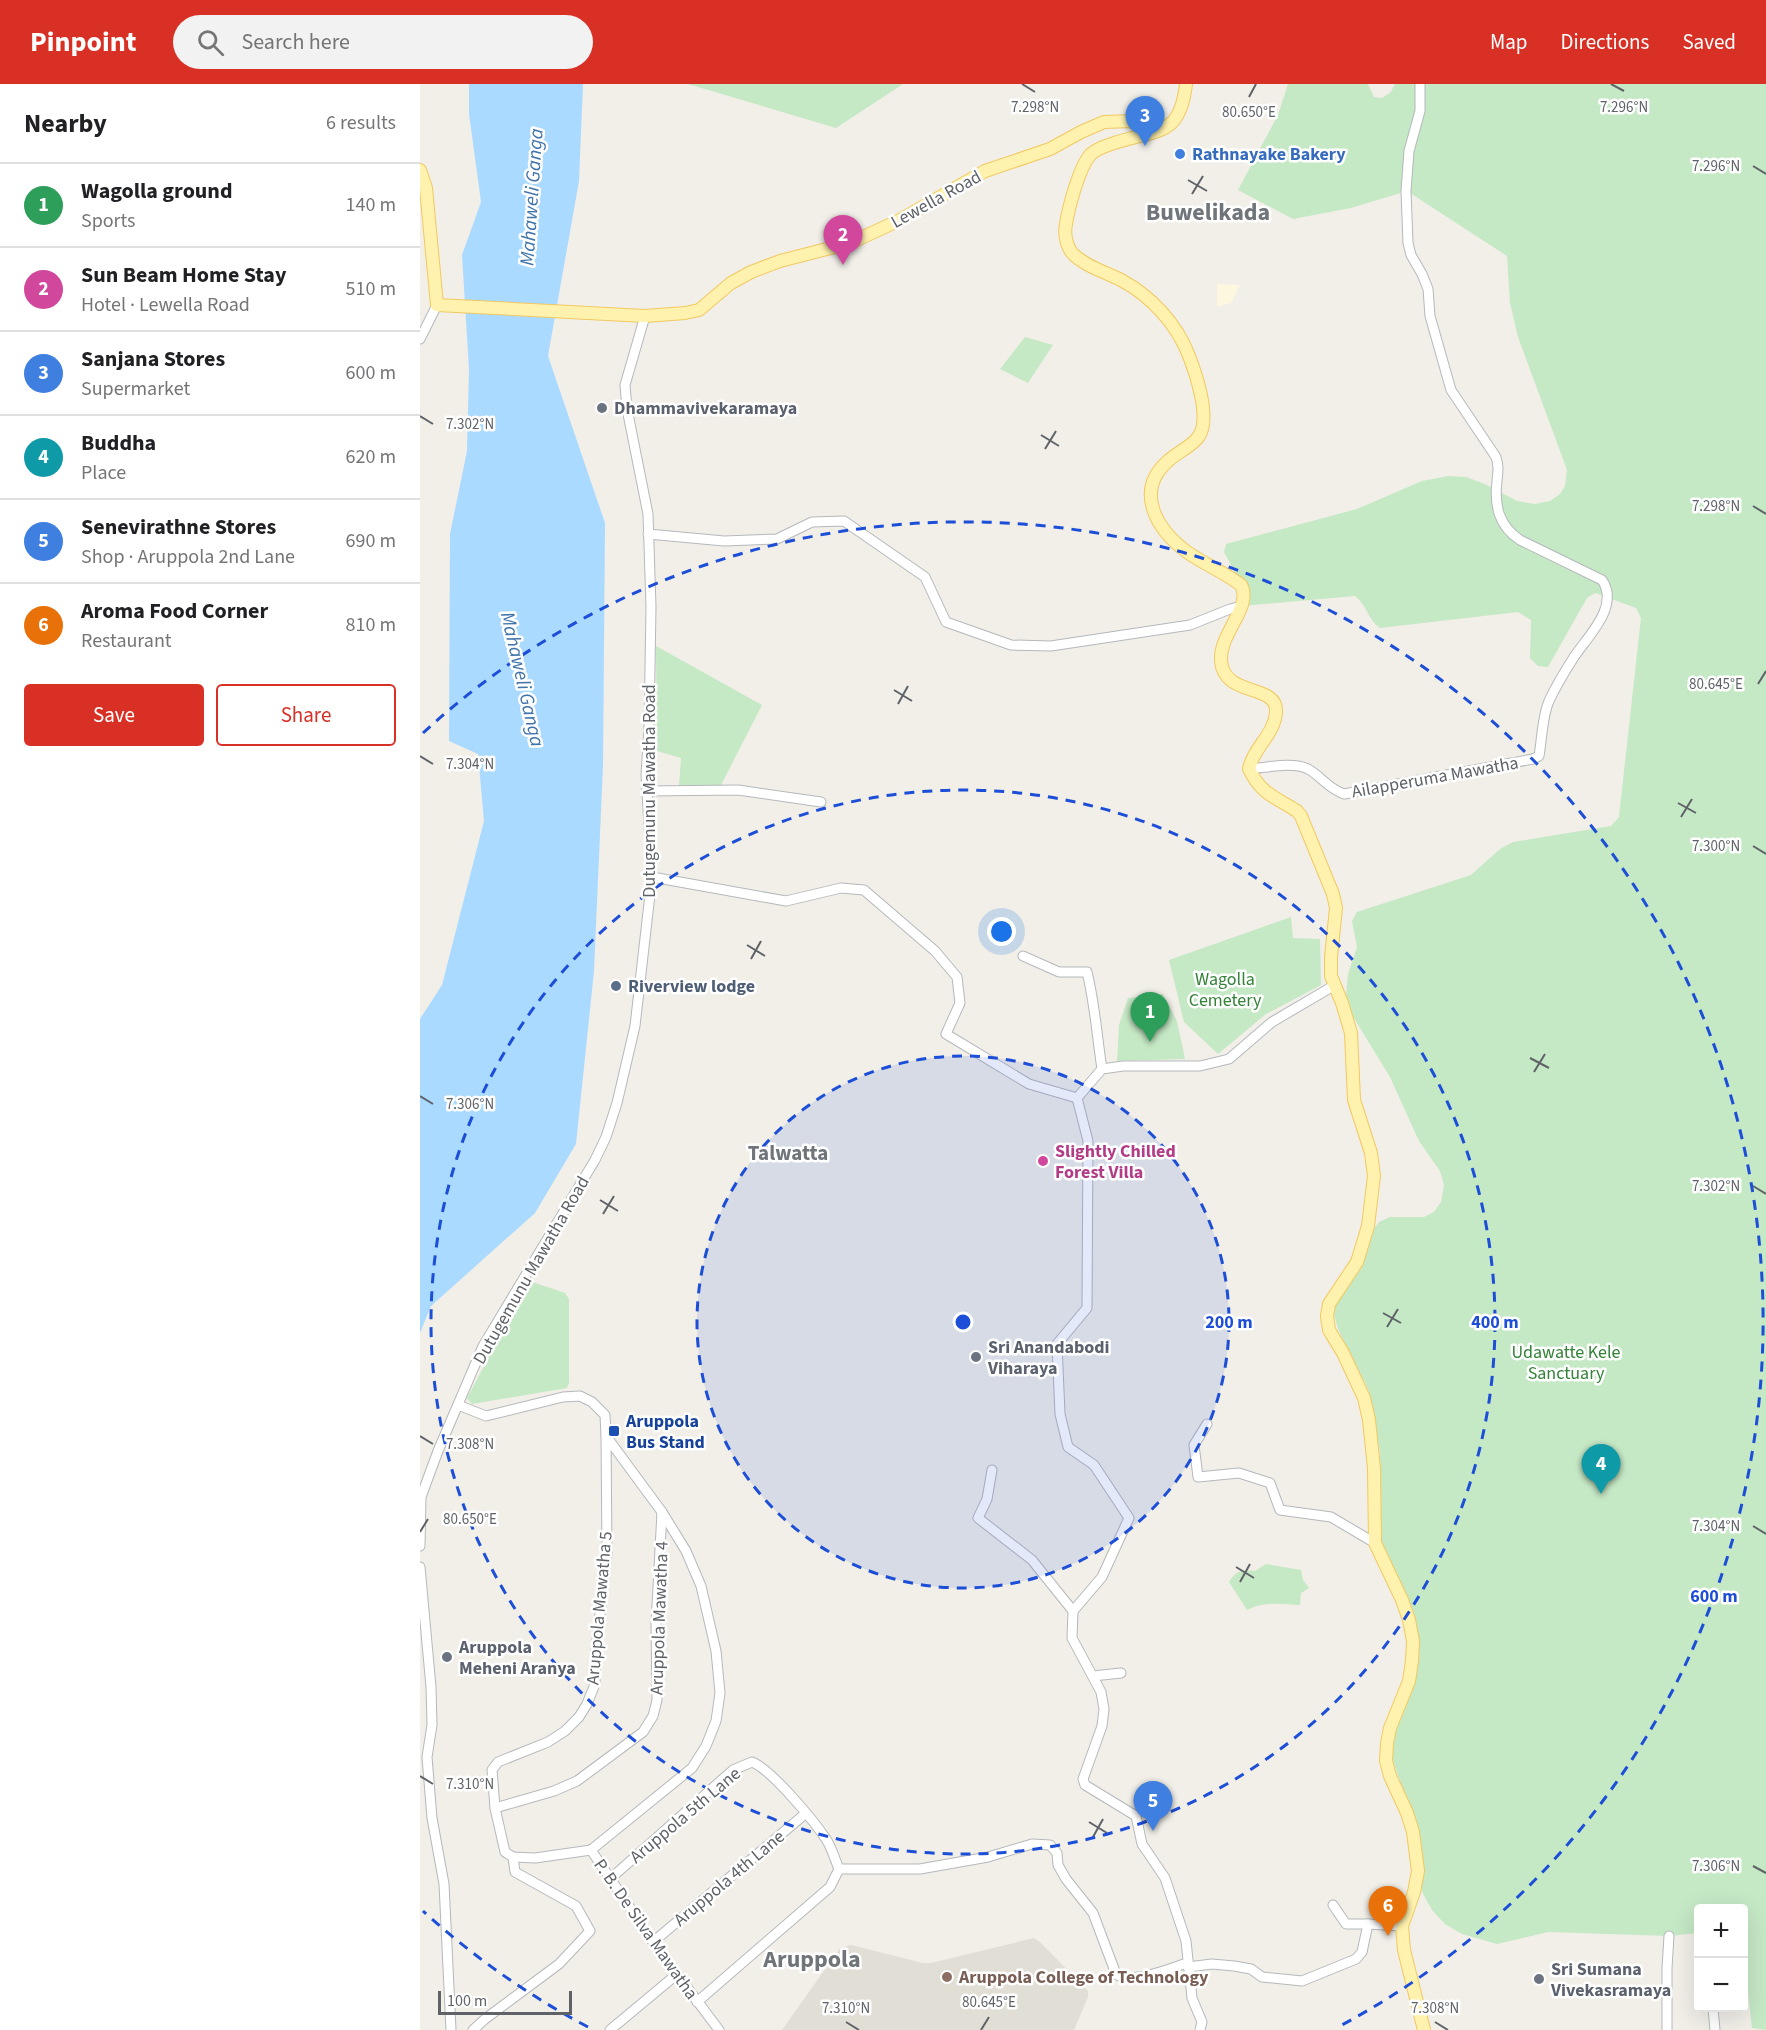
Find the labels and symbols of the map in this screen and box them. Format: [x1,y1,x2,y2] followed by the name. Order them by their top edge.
[1011,97,1059,118] text: 7.298°N
[1126,97,1164,146] pin: 3
[1600,97,1648,118] text: 7.296°N
[1222,102,1276,123] text: 80.650°E
[513,127,551,267] water label: Mahaweli Ganga
[1192,142,1346,167] place label: Rathnayake Bakery
[1173,147,1187,161] marker: Rathnayake Bakery
[1692,156,1740,177] text: 7.296°N
[887,164,986,235] street label: Lewella Road
[1146,195,1270,230] district label: Buwelikada
[824,216,862,265] pin: 2
[614,396,797,421] place label: Dhammavivekaramaya
[595,401,609,415] marker: Dhammavivekaramaya
[446,414,494,435] text: 7.302°N
[1692,496,1740,517] text: 7.298°N
[493,609,551,750] water label: Mahaweli Ganga
[1689,674,1743,695] text: 80.645°E
[637,684,662,898] street label: Dutugemunu Mawatha Road
[1350,750,1521,804] street label: Ailapperuma Mawatha
[446,754,494,775] text: 7.304°N
[1692,836,1740,857] text: 7.300°N
[987,917,1016,946] your location
[1189,967,1262,1013] park label: Wagolla Cemetery
[628,974,755,999] place label: Riverview lodge
[609,979,623,993] marker: Riverview lodge
[1130,992,1170,1042] pin: 1
[446,1094,494,1115] text: 7.306°N
[748,1138,828,1168] district label: Talwatta
[1055,1139,1176,1185] place label: Slightly Chilled Forest Villa
[1036,1154,1050,1168] marker: Slightly Chilled Forest Villa
[467,1172,596,1369] street label: Dutugemunu Mawatha Road
[1692,1176,1740,1197] text: 7.302°N
[1205,1310,1253,1335] text: 200 m
[1471,1310,1519,1335] text: 400 m
[953,1312,973,1332] centre of rings
[987,1335,1110,1381] place label: Sri Anandabodi Viharaya
[1511,1340,1621,1386] park label: Udawatte Kele Sanctuary
[969,1350,983,1364] marker: Sri Anandabodi Viharaya
[625,1409,705,1455] place label: Aruppola Bus Stand
[607,1424,621,1438] marker: Aruppola Bus Stand
[446,1434,494,1455] text: 7.308°N
[1582,1444,1620,1494] pin: 4
[443,1509,497,1530] text: 80.650°E
[1692,1516,1740,1537] text: 7.304°N
[580,1530,619,1686] street label: Aruppola Mawatha 5
[644,1541,675,1695] street label: Aruppola Mawatha 4
[1690,1584,1738,1609] text: 600 m
[458,1635,576,1681] place label: Aruppola Meheni Aranya
[440,1650,454,1664] marker: Aruppola Meheni Aranya
[624,1761,746,1869] street label: Aruppola 5th Lane
[446,1774,494,1795] text: 7.310°N
[1134,1782,1172,1831] pin: 5
[668,1824,790,1932] street label: Aruppola 4th Lane
[588,1854,704,2005] street label: P. B. De Silva Mawatha
[1692,1856,1740,1877] text: 7.306°N
[1368,1886,1408,1936] pin: 6
[762,1942,861,1977] district label: Aruppola
[1550,1957,1671,2003] place label: Sri Sumana Vivekasramaya
[958,1965,1209,1990] place label: Aruppola College of Technology
[940,1970,954,1984] marker: Aruppola College of Technology
[1532,1972,1546,1986] marker: Sri Sumana Vivekasramaya
[438,1988,572,2016] scale bar
[962,1992,1016,2013] text: 80.645°E
[822,1998,870,2019] text: 7.310°N
[1411,1998,1459,2019] text: 7.308°N

